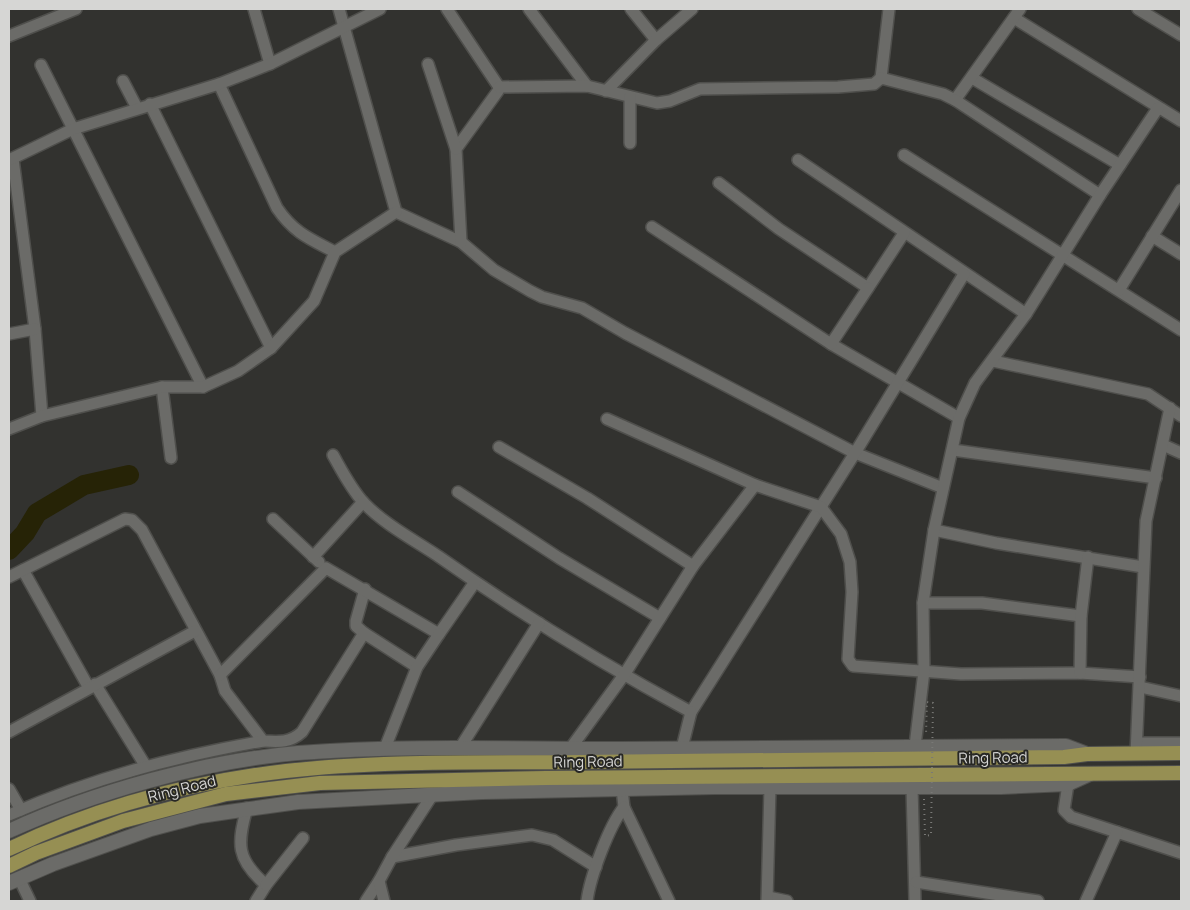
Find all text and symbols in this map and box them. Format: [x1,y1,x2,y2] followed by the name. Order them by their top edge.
[958,746,1028,769] street label: Ring Road
[553,750,623,773] street label: Ring Road
[146,770,218,807] street label: Ring Road

